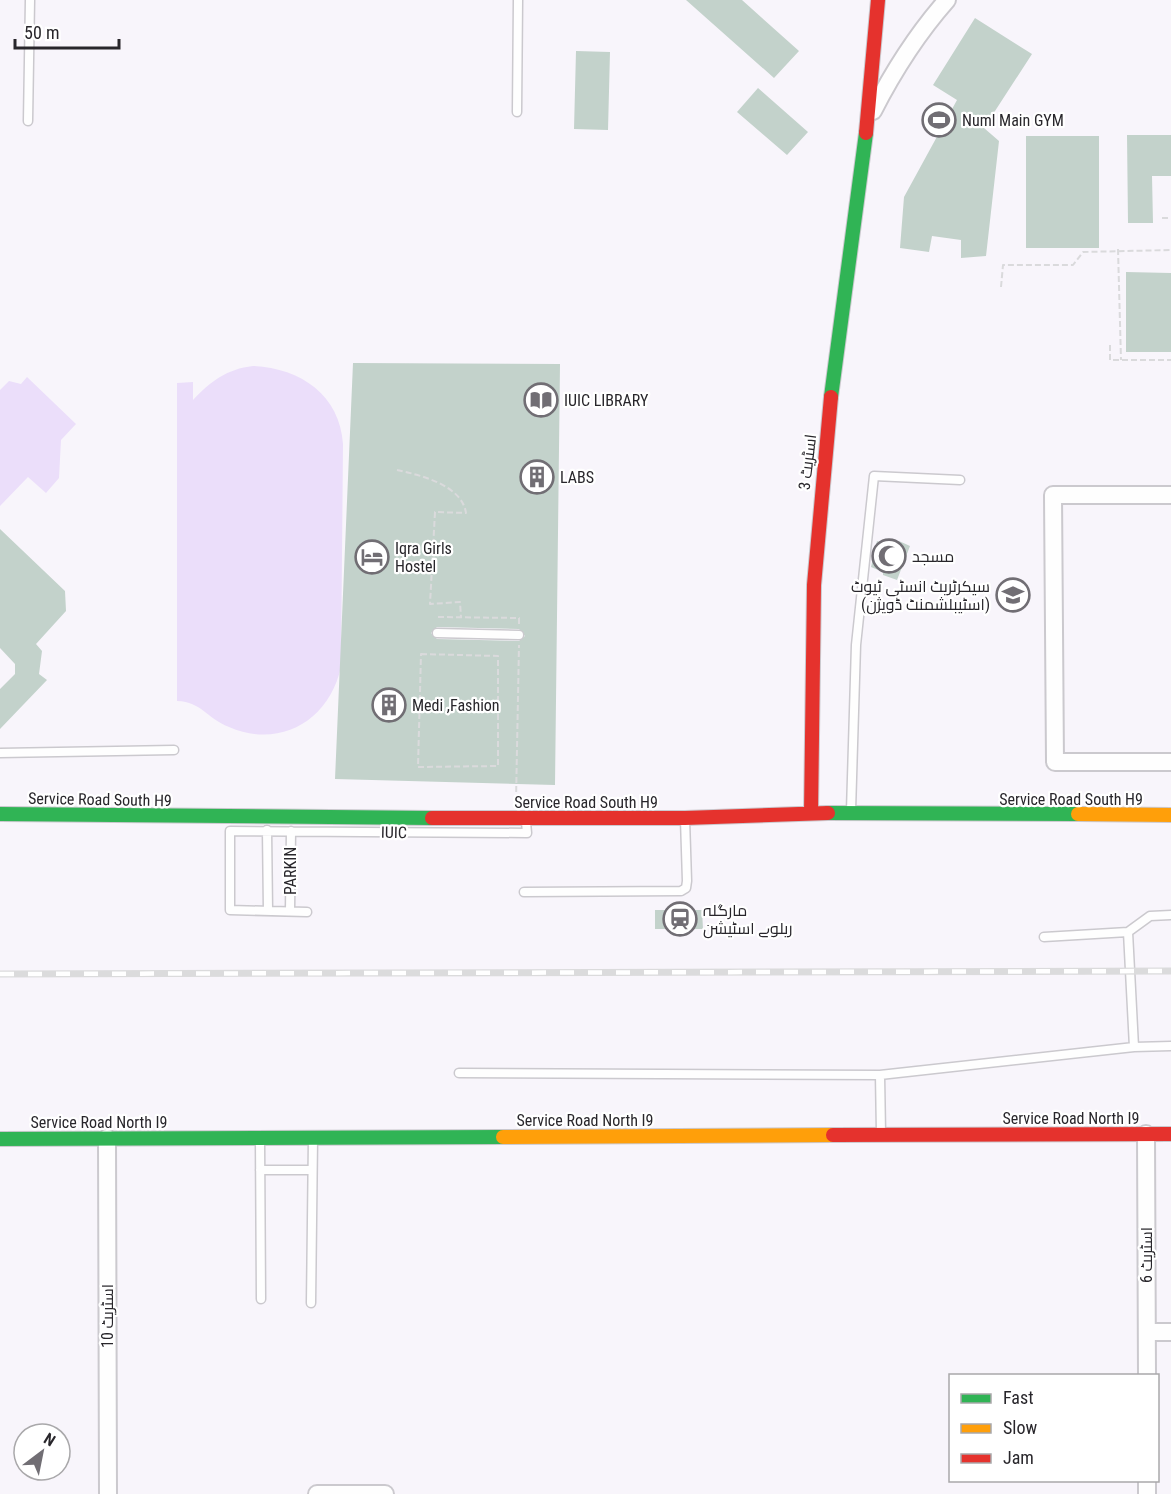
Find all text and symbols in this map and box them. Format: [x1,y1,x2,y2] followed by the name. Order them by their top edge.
[15,12,118,50] scale bar
[24,22,59,43] text: 50 m
[921,102,957,138] sports icon: Numl Main GYM
[962,111,1064,130] place label: Numl Main GYM
[523,382,559,418] library icon: IUIC LIBRARY
[564,391,649,410] place label: IUIC LIBRARY
[795,433,820,491] street label: اسٹریٹ 3
[519,459,555,495] building icon: LABS
[560,468,594,487] place label: LABS
[871,538,907,574] mosque icon: مسجد
[354,539,390,575] hotel icon: Iqra Girls Hostel
[395,539,452,576] place label: Iqra Girls Hostel
[912,547,954,566] place label: مسجد
[851,577,990,615] place label: سیکرٹریٹ انسٹی ٹیوٹ (اسٹیبلشمنٹ ڈویژن)
[995,577,1031,613] school or university icon: سیکرٹریٹ انسٹی ٹیوٹ (اسٹیبلشمنٹ ڈویژن)
[371,687,407,723] building icon: Medi ,Fashion
[412,696,500,715] place label: Medi ,Fashion
[28,789,172,810] street label: Service Road South H9
[999,790,1143,809] street label: Service Road South H9
[514,793,658,812] street label: Service Road South H9
[381,823,407,842] street label: IUIC
[281,847,300,895] street label: PARKIN
[662,901,698,937] station icon: مارگلہ ریلوے اسٹیشن
[703,901,793,939] place label: مارگلہ ریلوے اسٹیشن
[1003,1109,1139,1128] street label: Service Road North I9
[517,1111,653,1130] street label: Service Road North I9
[31,1113,167,1132] street label: Service Road North I9
[1137,1227,1156,1283] street label: اسٹریٹ 6
[98,1284,117,1348] street label: اسٹریٹ 10
[949,1374,1159,1482] legend
[1003,1387,1034,1408] text: Fast
[1003,1417,1038,1438] text: Slow
[12,1422,72,1482] north arrow
[40,1429,59,1450] text: N
[1003,1447,1034,1468] text: Jam

